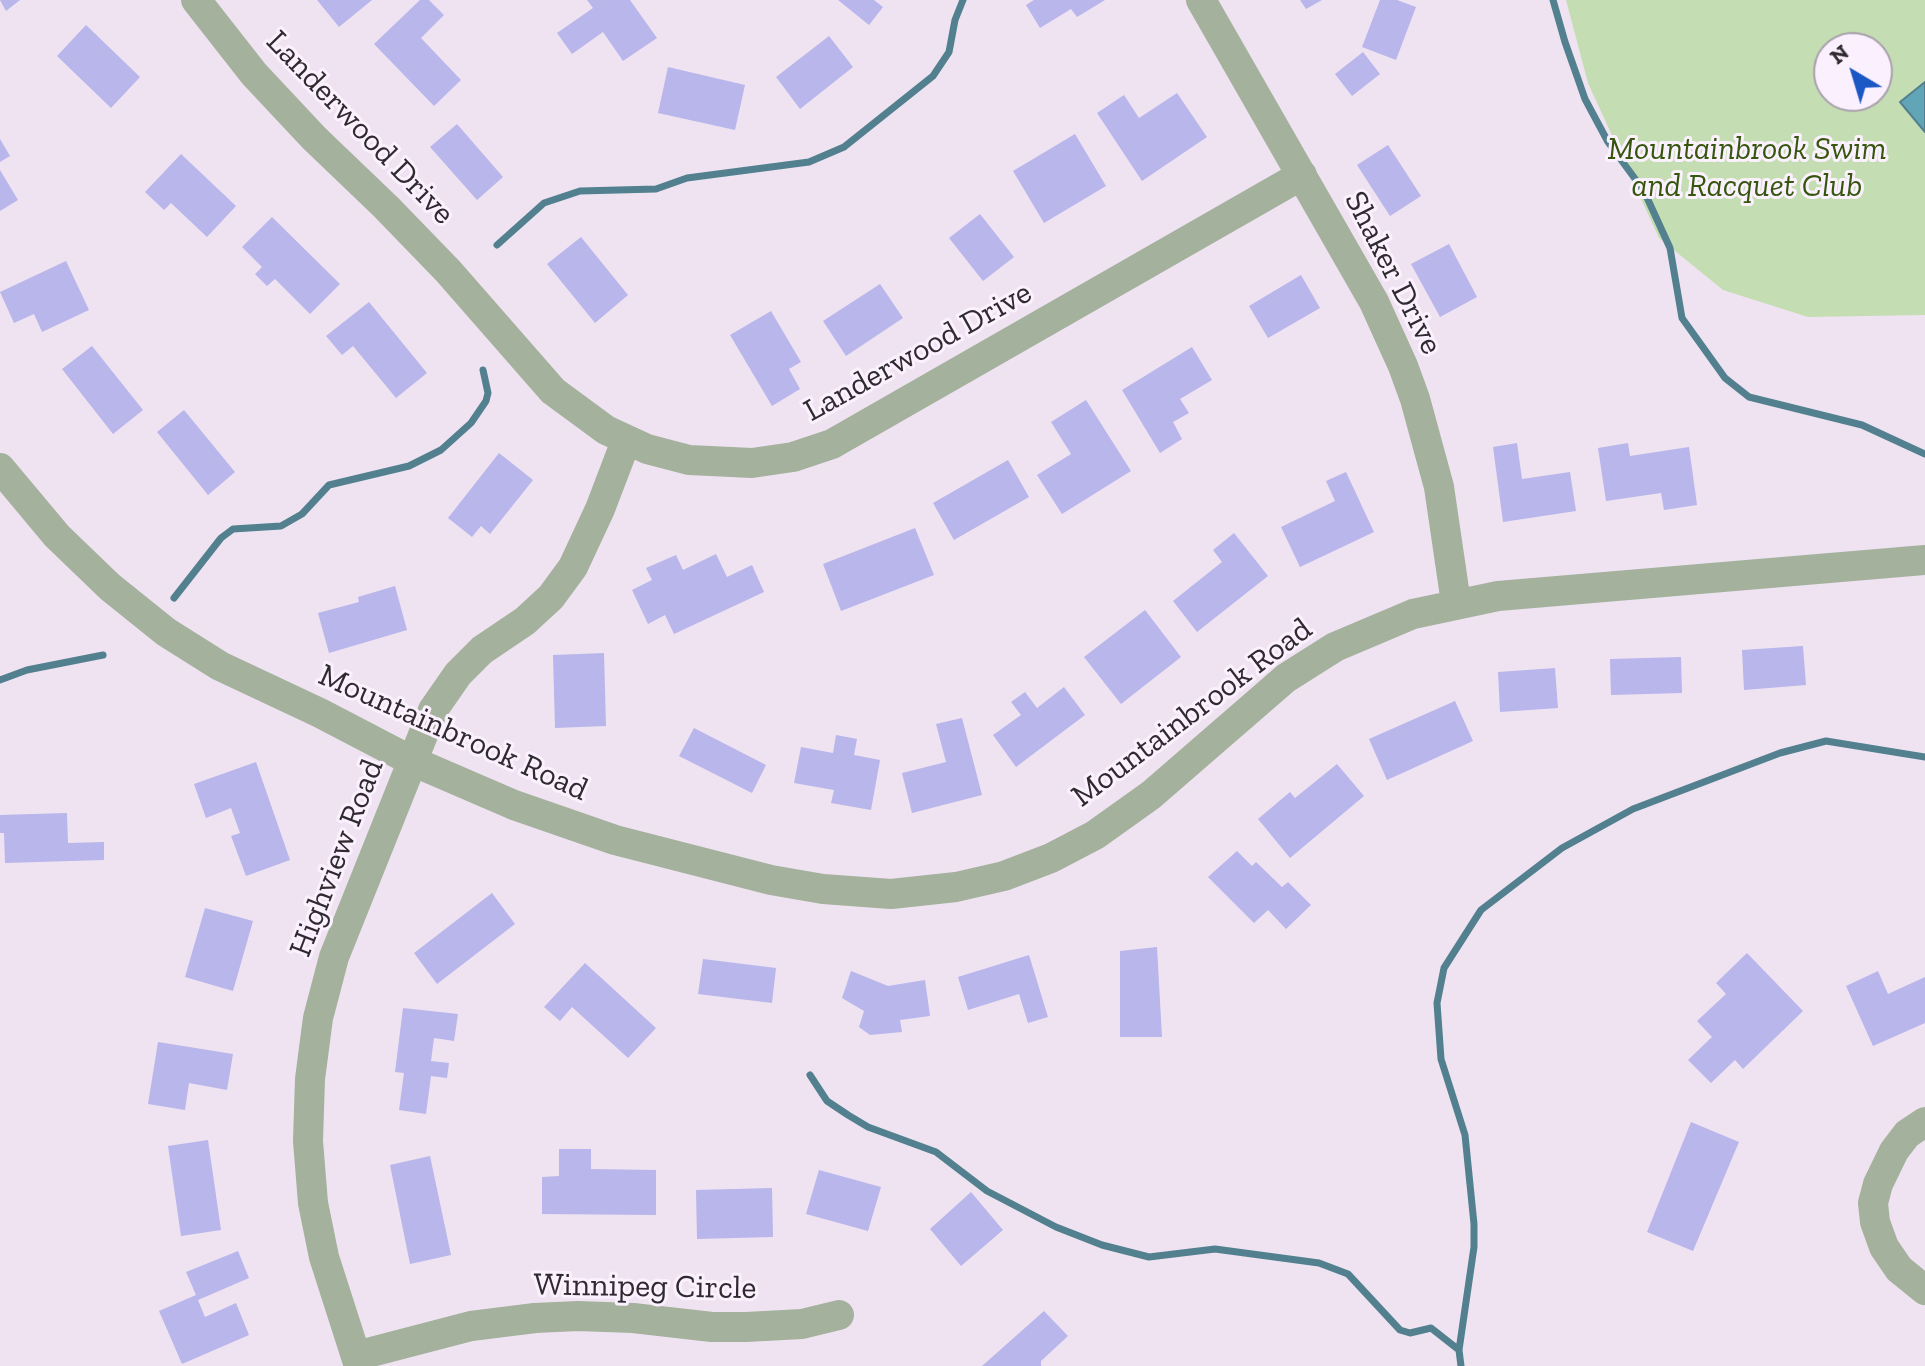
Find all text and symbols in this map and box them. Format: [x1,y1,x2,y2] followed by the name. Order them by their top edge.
[258,23,462,233] street label: Landerwood Drive
[1813,32,1893,112] north arrow
[1824,38,1854,70] text: N
[1607,131,1887,206] park label: Mountainbrook Swim and Racquet Club
[1336,185,1450,361] street label: Shaker Drive
[797,274,1039,430] street label: Landerwood Drive
[1064,610,1320,816] street label: Mountainbrook Road
[312,656,594,810] street label: Mountainbrook Road
[282,754,392,962] street label: Highview Road
[533,1266,757,1308] street label: Winnipeg Circle

